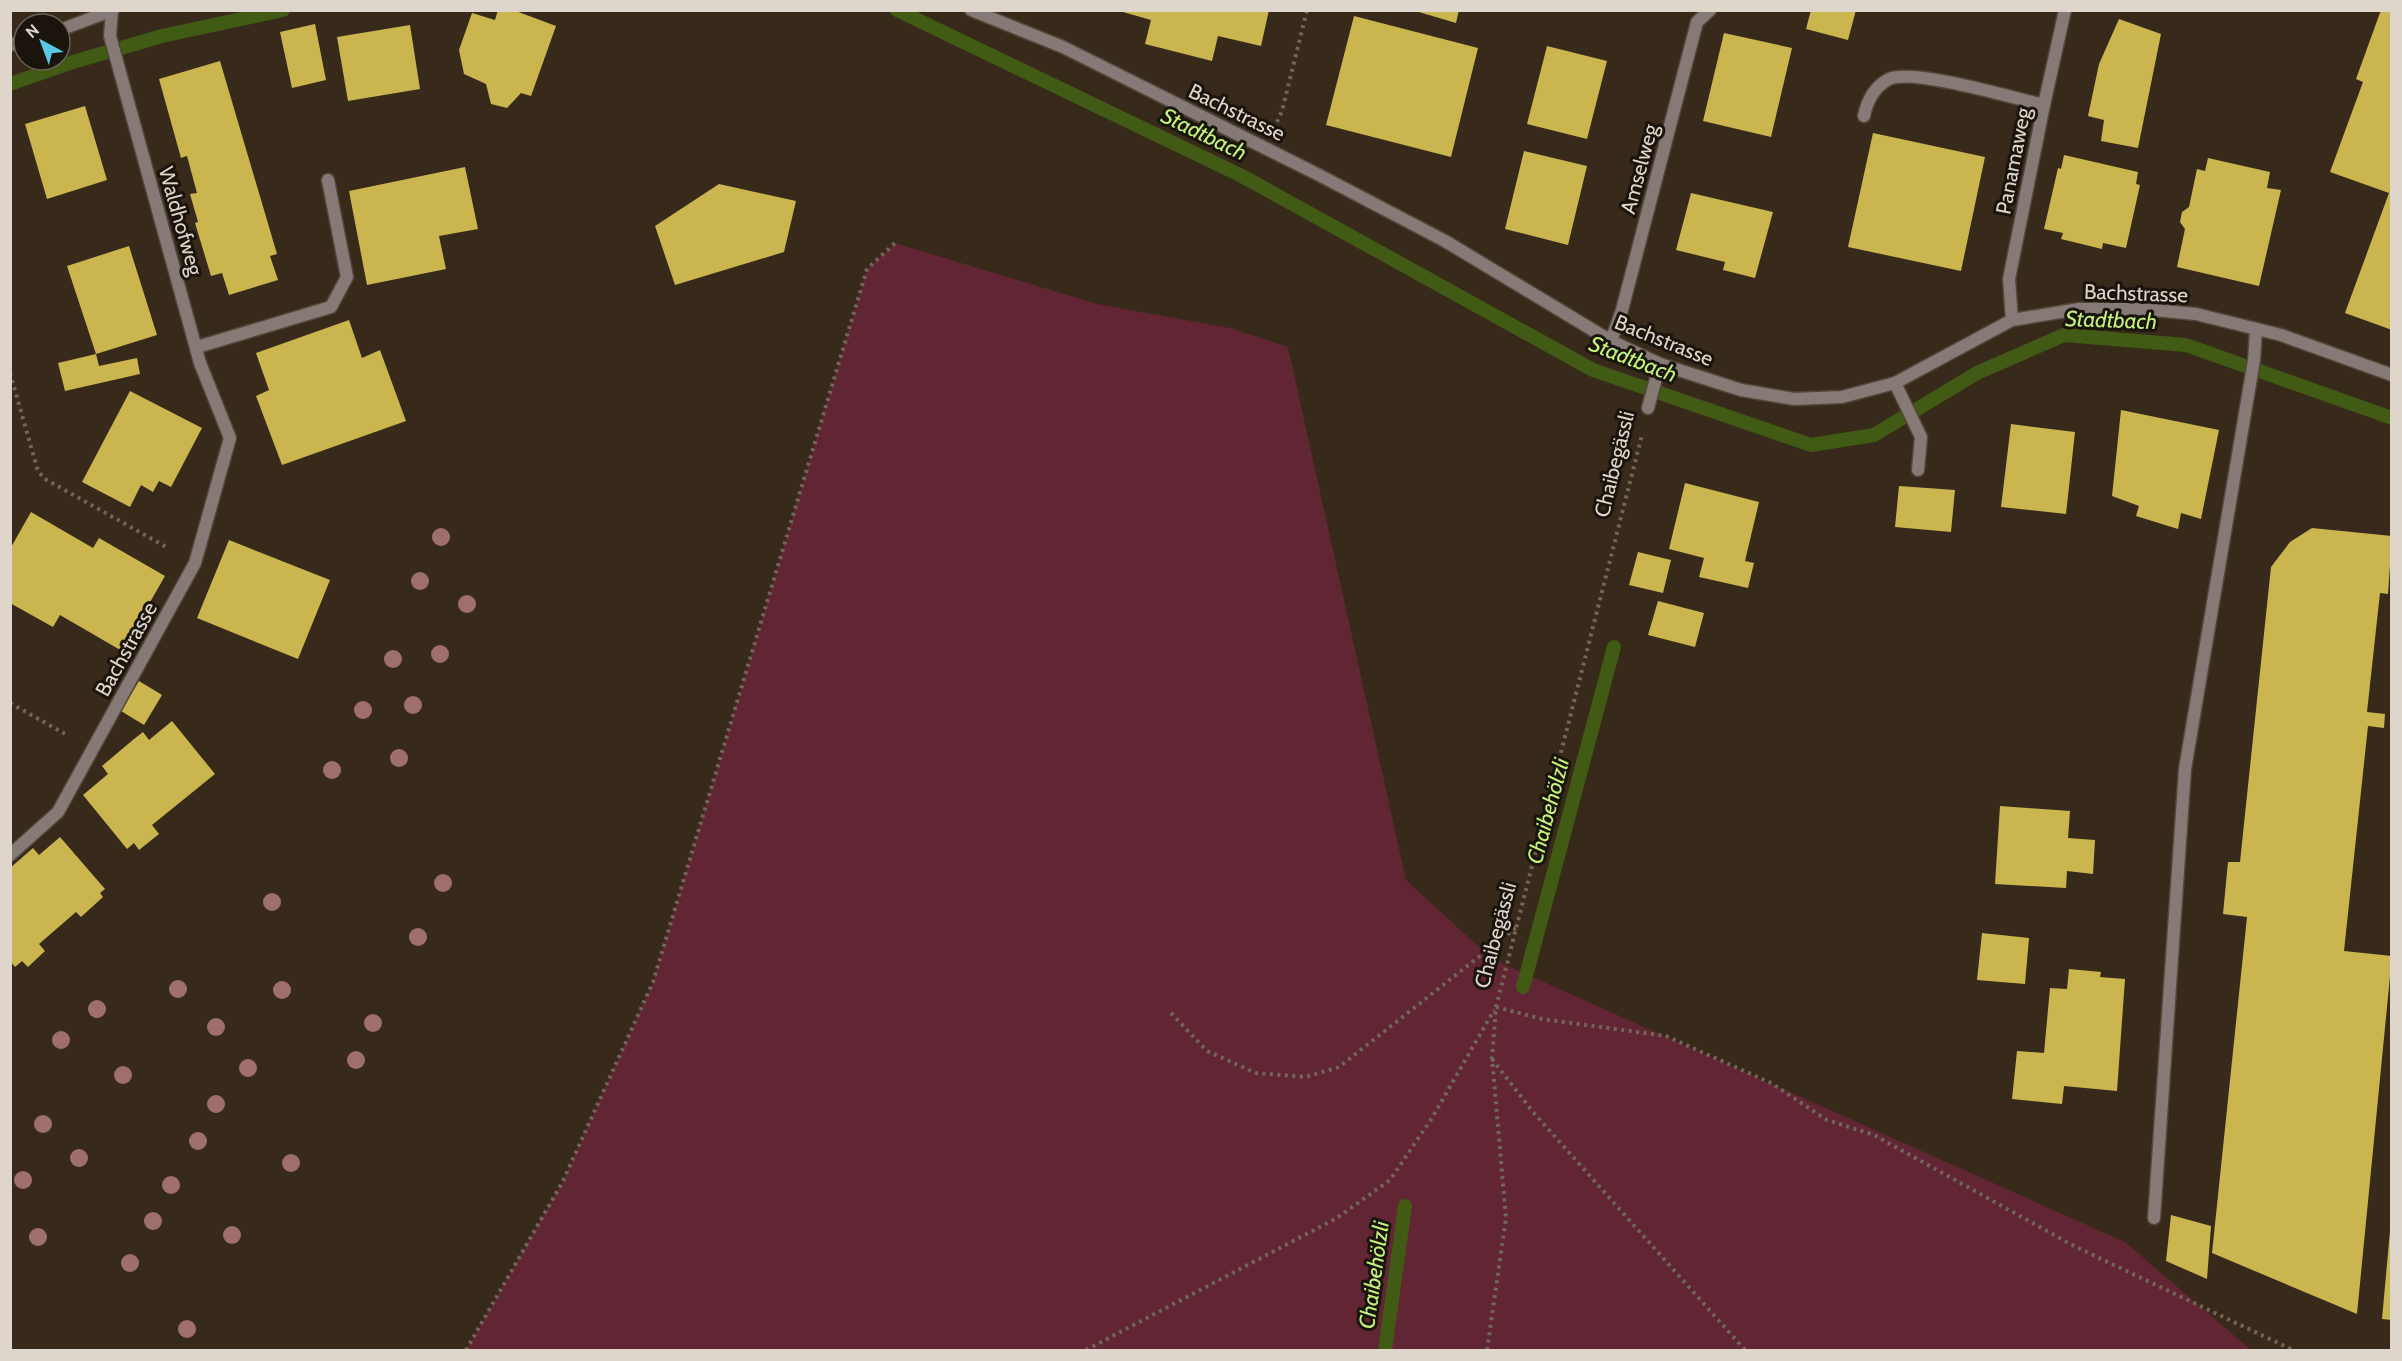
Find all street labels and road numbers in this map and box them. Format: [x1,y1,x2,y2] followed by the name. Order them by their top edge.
[1185,78,1289,146] street label: Bachstrasse
[1990,105,2036,216] street label: Panamaweg
[1615,121,1663,217] street label: Amselweg
[154,164,209,279] street label: Waldhofweg
[2084,279,2189,307] street label: Bachstrasse
[1611,309,1717,371] street label: Bachstrasse
[1589,408,1639,520] street label: Chaibegässli
[90,597,162,701] street label: Bachstrasse
[1469,879,1521,991] street label: Chaibegässli

